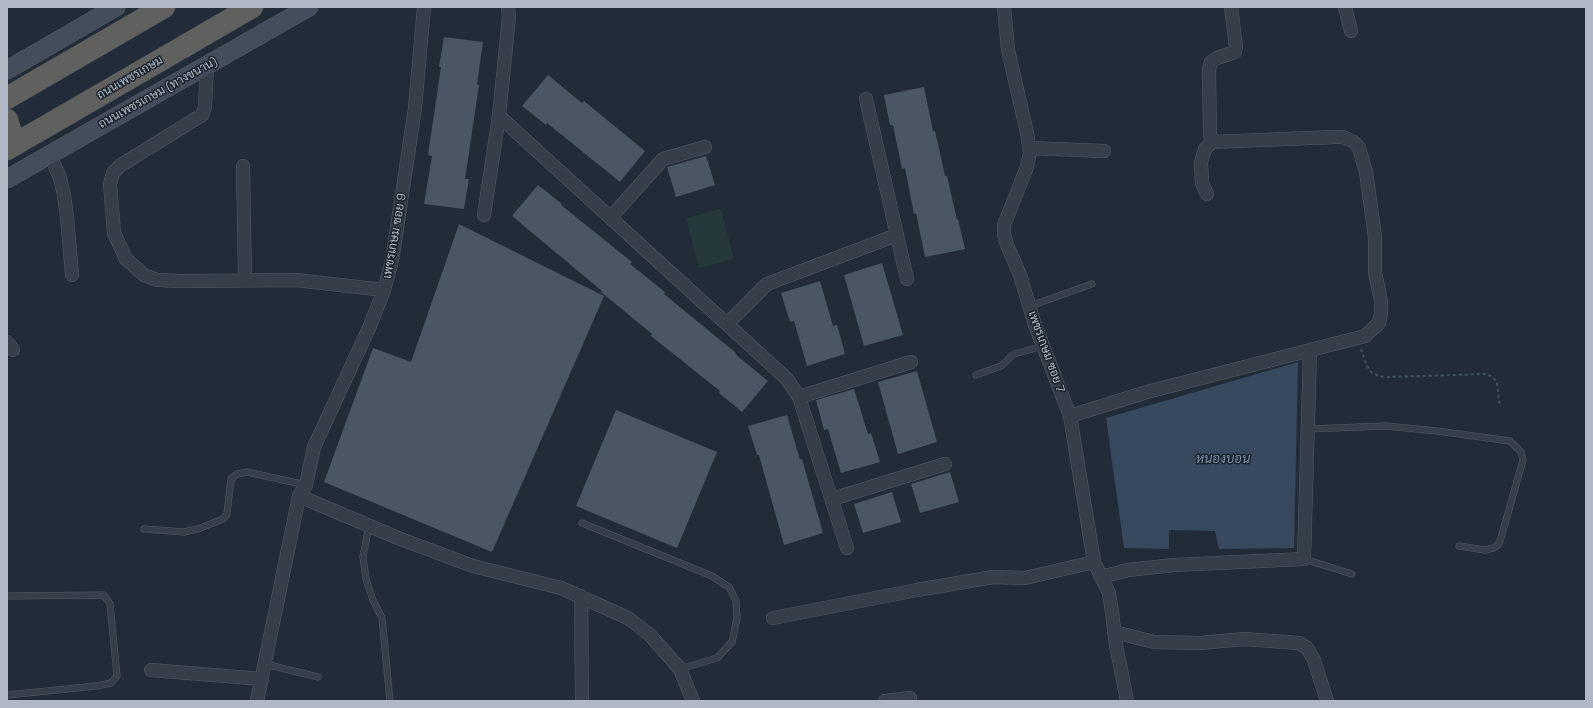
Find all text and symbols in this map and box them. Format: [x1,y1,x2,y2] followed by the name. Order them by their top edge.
[94,53,166,103] street label: ถนนเพชรเกษม
[96,54,220,132] street label: ถนนเพชรเกษม (ทางขนาน)
[380,192,410,280] street label: เพชรเกษม ซอย 9
[1025,309,1067,395] street label: เพชรเกษม ซอย 7
[1196,451,1250,467] water label: หนองบอน

